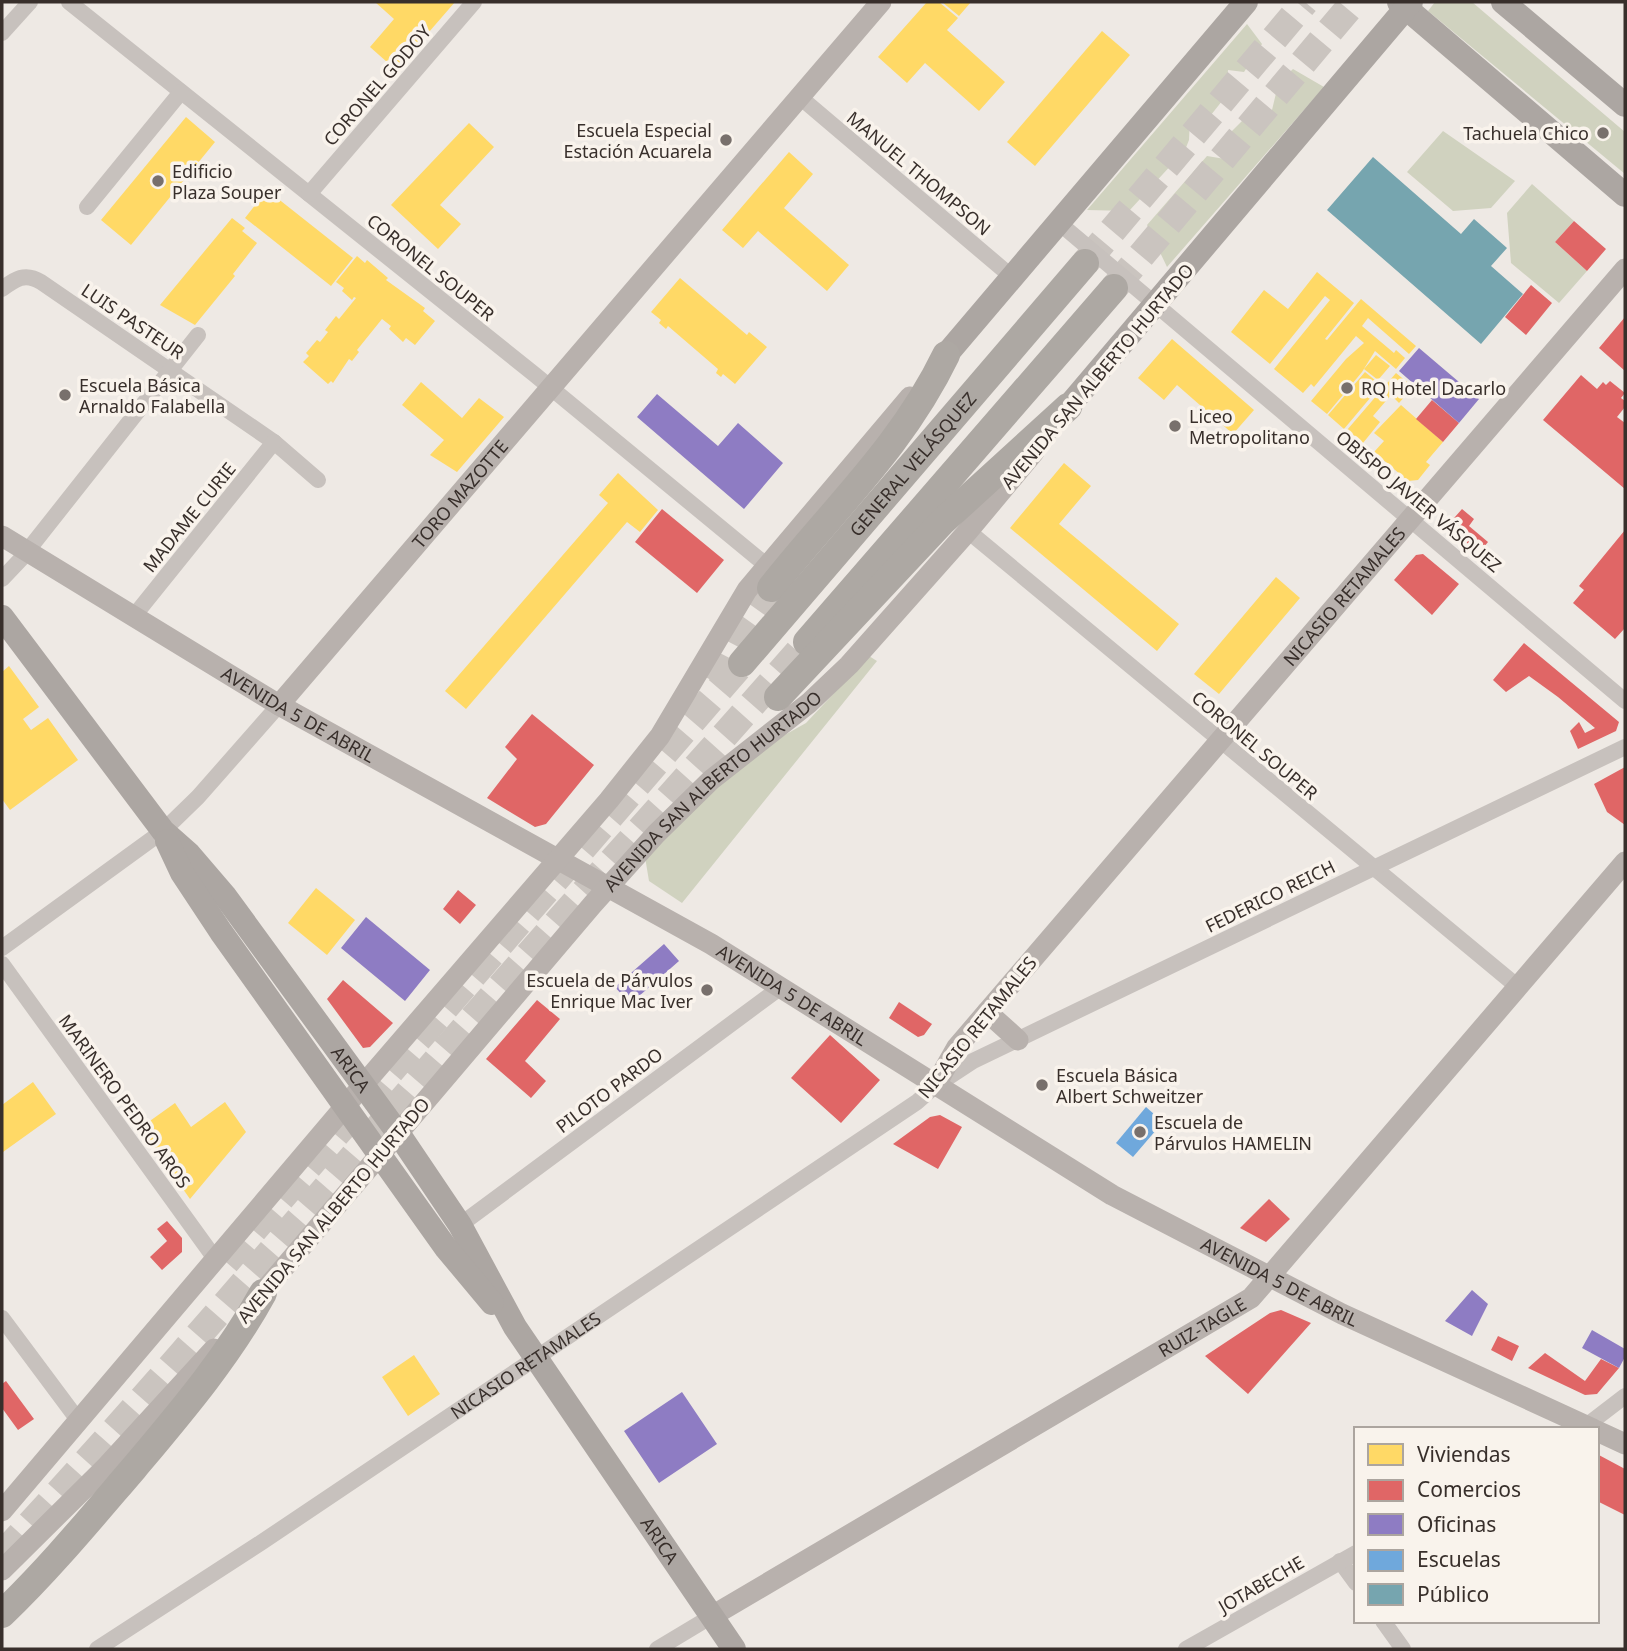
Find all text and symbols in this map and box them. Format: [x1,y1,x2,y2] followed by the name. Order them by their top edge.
[318,19,437,150] street label: CORONEL GODOY
[842,106,996,240] street label: MANUEL THOMPSON
[563,118,712,163] place label: Escuela Especial Estación Acuarela
[1463,121,1589,145] place label: Tachuela Chico
[1595,125,1611,141] marker: Tachuela Chico
[718,132,734,148] marker: Escuela Especial Estación Acuarela
[172,159,282,204] place label: Edificio Plaza Souper
[150,173,166,189] marker: Edificio Plaza Souper
[362,208,500,326] street label: CORONEL SOUPER
[995,258,1199,494] street label: AVENIDA SAN ALBERTO HURTADO
[77,278,189,364] street label: LUIS PASTEUR
[79,373,225,418] place label: Escuela Básica Arnaldo Falabella
[1361,376,1506,400] place label: RQ Hotel Dacarlo
[1339,380,1355,396] marker: RQ Hotel Dacarlo
[57,387,73,403] marker: Escuela Básica Arnaldo Falabella
[844,387,981,541] street label: GENERAL VELÁSQUEZ
[1189,404,1310,449] place label: Liceo Metropolitano
[1167,418,1183,434] marker: Liceo Metropolitano
[1331,425,1507,577] street label: OBISPO JAVIER VÁSQUEZ
[407,435,513,553] street label: TORO MAZOTTE
[137,457,241,577] street label: MADAME CURIE
[1278,521,1411,671] street label: NICASIO RETAMALES
[217,661,379,768] street label: AVENIDA 5 DE ABRIL
[598,685,827,896] street label: AVENIDA SAN ALBERTO HURTADO
[1187,685,1323,805] street label: CORONEL SOUPER
[1201,854,1339,938] street label: FEDERICO REICH
[712,939,872,1051] street label: AVENIDA 5 DE ABRIL
[912,951,1042,1103] street label: NICASIO RETAMALES
[526,968,694,1013] place label: Escuela de Párvulos Enrique Mac Iver
[699,982,715,998] marker: Escuela de Párvulos Enrique Mac Iver
[54,1009,196,1193] street label: MARINERO PEDRO AROS
[326,1041,377,1097] street label: ARICA
[551,1042,667,1138] street label: PILOTO PARDO
[1056,1063,1204,1108] place label: Escuela Básica Albert Schweitzer
[1034,1077,1050,1093] marker: Escuela Básica Albert Schweitzer
[231,1092,435,1328] street label: AVENIDA SAN ALBERTO HURTADO
[1154,1110,1312,1155] place label: Escuela de Párvulos HAMELIN
[1132,1124,1148,1140] marker: Escuela de Párvulos HAMELIN
[1197,1231,1362,1332] street label: AVENIDA 5 DE ABRIL
[1154,1292,1251,1362] street label: RUIZ-TAGLE
[446,1306,605,1424] street label: NICASIO RETAMALES
[1354,1427,1599,1623] legend
[1417,1440,1511,1468] text: Viviendas
[1417,1475,1521,1503] text: Comercios
[1417,1510,1496,1538] text: Oficinas
[636,1512,685,1569] street label: ARICA
[1417,1545,1501,1573] text: Escuelas
[1212,1550,1308,1619] street label: JOTABECHE
[1417,1580,1489,1608] text: Público

